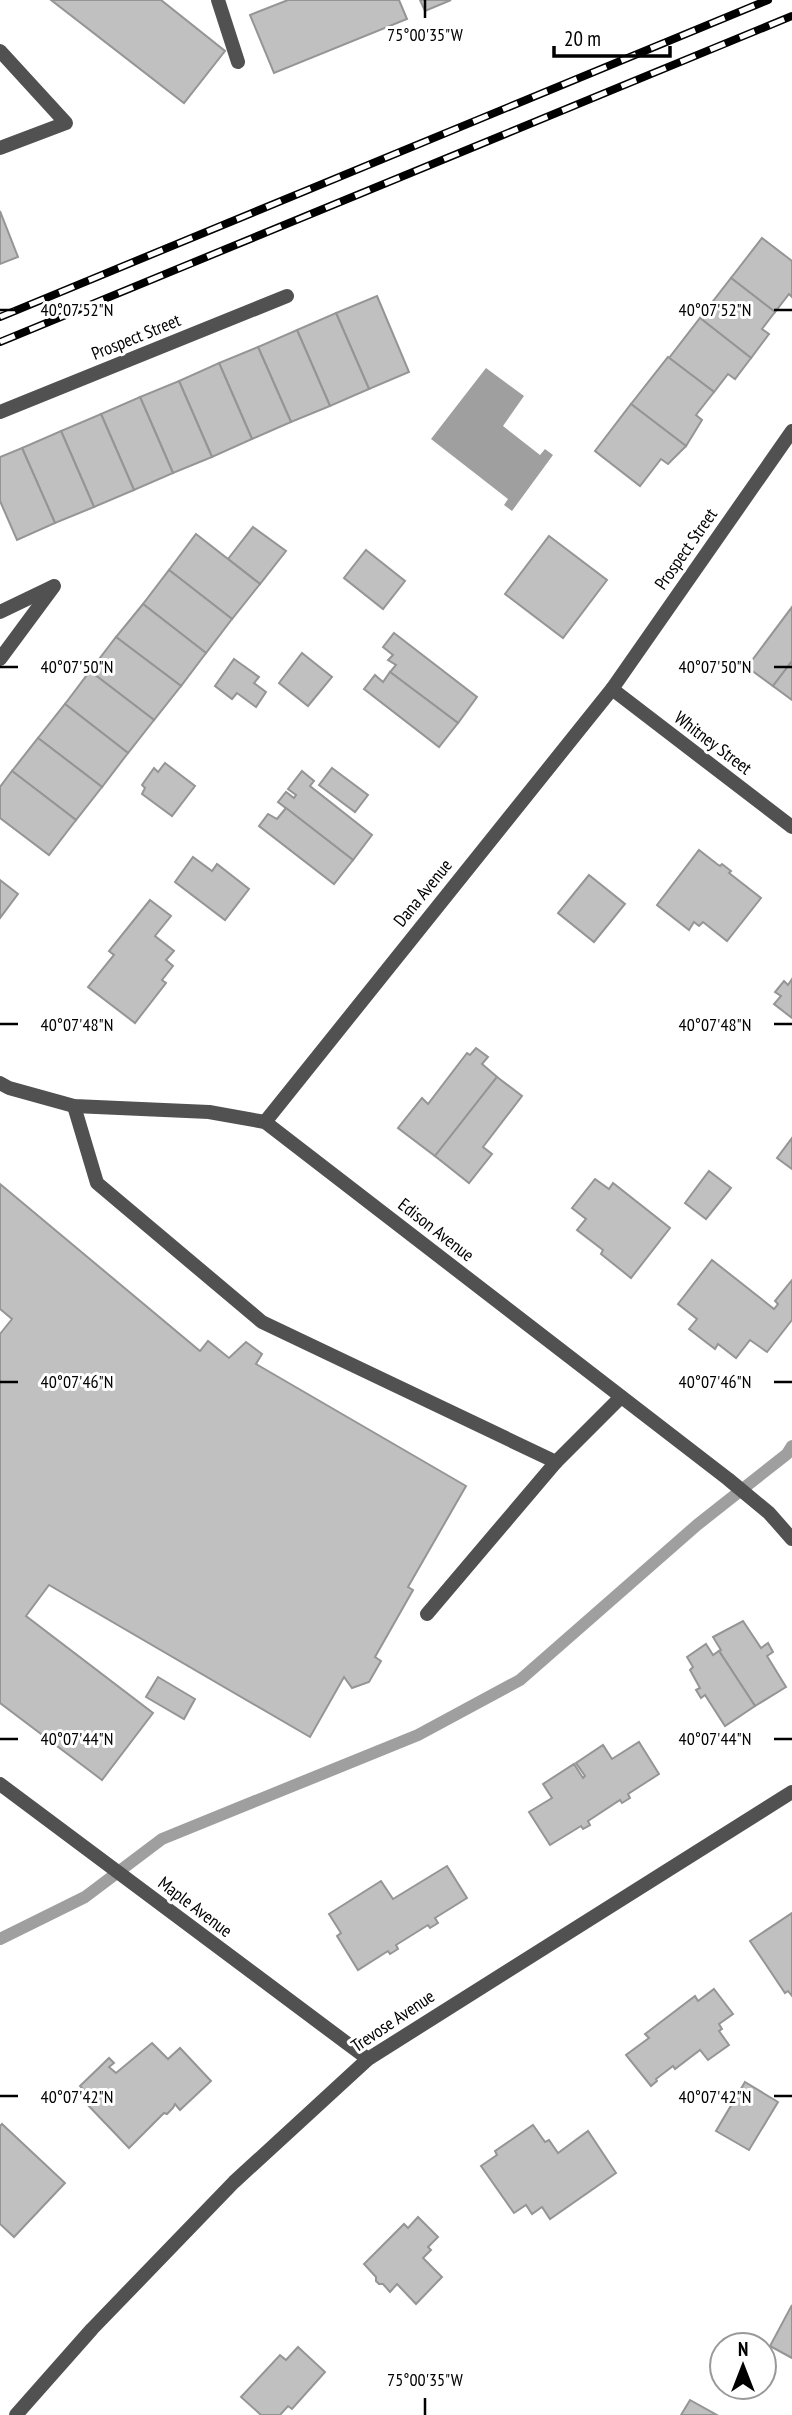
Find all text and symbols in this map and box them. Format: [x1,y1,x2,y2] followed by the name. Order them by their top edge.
[554,14,670,58] scale bar
[387,23,463,46] text: 75°00'35"W
[564,25,601,52] text: 20 m
[41,298,113,321] text: 40°07'52"N
[679,298,751,321] text: 40°07'52"N
[88,308,184,365] street label: Prospect Street
[649,504,722,594] street label: Prospect Street
[41,655,113,678] text: 40°07'50"N
[679,655,751,678] text: 40°07'50"N
[670,706,757,779] street label: Whitney Street
[388,854,457,931] street label: Dana Avenue
[41,1013,113,1036] text: 40°07'48"N
[679,1013,751,1036] text: 40°07'48"N
[394,1193,479,1266] street label: Edison Avenue
[41,1370,113,1393] text: 40°07'46"N
[679,1370,751,1393] text: 40°07'46"N
[41,1727,113,1750] text: 40°07'44"N
[679,1727,751,1750] text: 40°07'44"N
[154,1871,237,1942] street label: Maple Avenue
[347,1984,439,2057] street label: Trevose Avenue
[41,2085,113,2108] text: 40°07'42"N
[679,2085,751,2108] text: 40°07'42"N
[708,2331,778,2401] north arrow
[738,2337,748,2361] text: N
[387,2368,463,2391] text: 75°00'35"W

